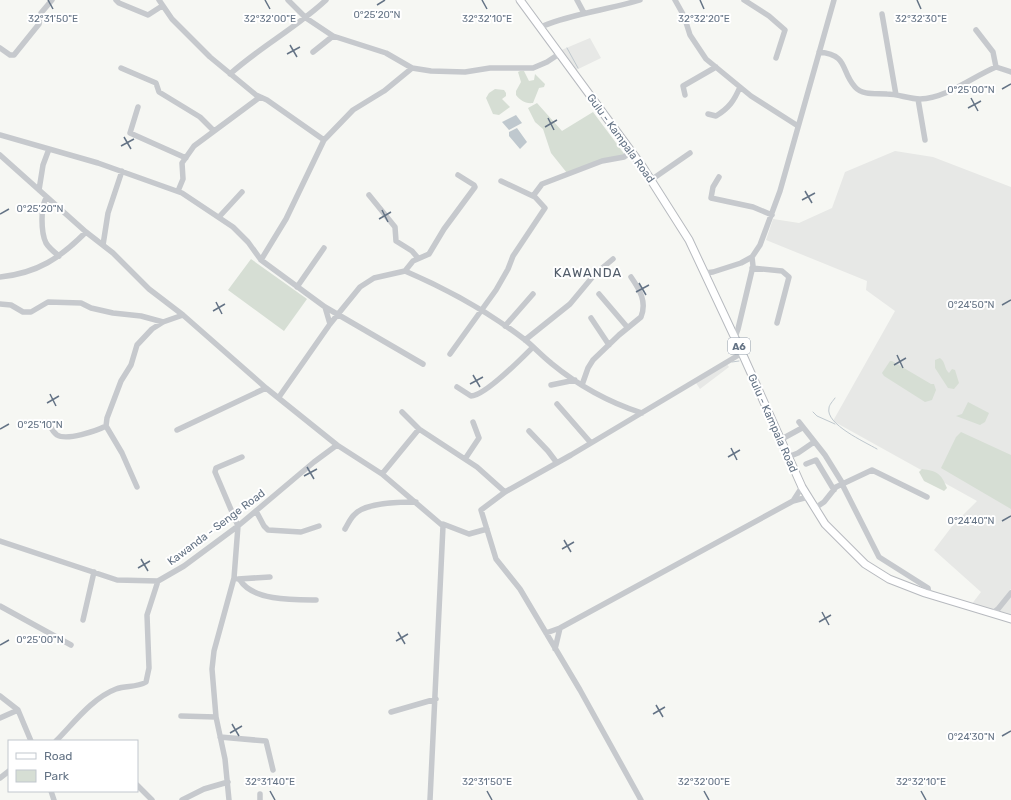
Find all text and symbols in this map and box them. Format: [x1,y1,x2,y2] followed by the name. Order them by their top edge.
[353,9,401,21] text: 0°25'20"N
[28,13,78,25] text: 32°31'50"E
[244,13,296,25] text: 32°32'00"E
[462,13,512,25] text: 32°32'10"E
[678,13,730,25] text: 32°32'20"E
[895,13,947,25] text: 32°32'30"E
[947,84,995,96] text: 0°25'00"N
[584,91,657,185] street label: Gulu - Kampala Road
[16,203,64,215] text: 0°25'20"N
[554,265,622,280] district label: KAWANDA
[947,299,995,311] text: 0°24'50"N
[728,338,750,354] road number: A6
[745,372,800,475] street label: Gulu - Kampala Road
[17,419,63,431] text: 0°25'10"N
[165,487,268,568] street label: Kawanda - Senge Road
[948,515,994,527] text: 0°24'40"N
[16,634,64,646] text: 0°25'00"N
[947,731,995,743] text: 0°24'30"N
[8,740,138,792] legend
[44,749,72,763] text: Road
[44,769,70,783] text: Park
[245,776,295,788] text: 32°31'40"E
[462,776,512,788] text: 32°31'50"E
[678,776,730,788] text: 32°32'00"E
[896,776,946,788] text: 32°32'10"E

